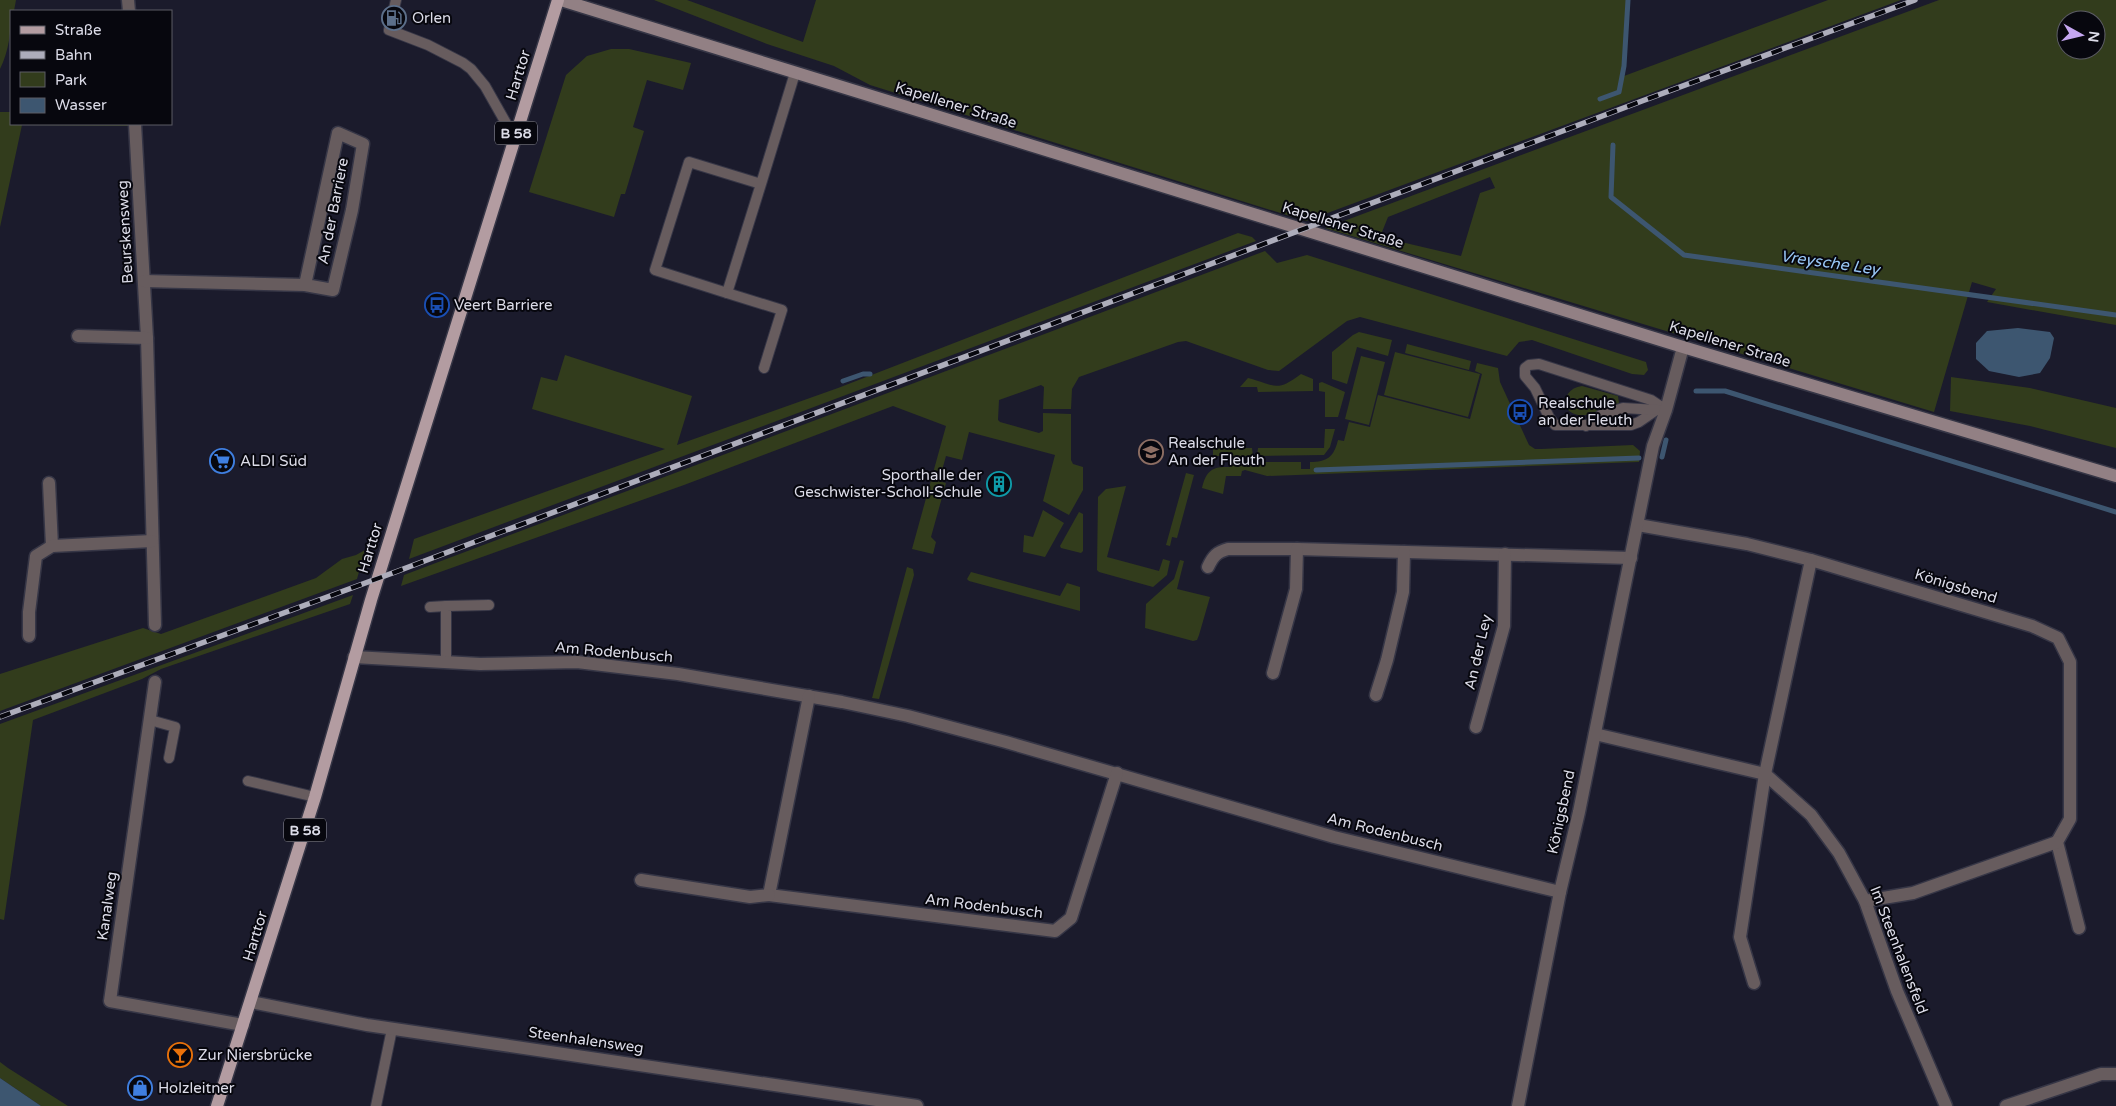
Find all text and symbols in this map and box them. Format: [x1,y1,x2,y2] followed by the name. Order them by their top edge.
[381,5,407,31] fuel station icon: Orlen
[412,9,451,27] place label: Orlen
[10,10,172,125] legend
[2056,10,2106,60] north arrow
[55,21,101,39] text: Straße
[2084,30,2103,43] text: N
[55,46,92,64] text: Bahn
[502,47,534,102] street label: Harttor
[55,71,87,89] text: Park
[893,78,1019,132] street label: Kapellener Straße
[55,96,107,114] text: Wasser
[495,122,537,144] road number: B 58
[314,156,352,266] street label: An der Barriere
[113,180,137,284] street label: Beurskensweg
[1280,198,1406,252] street label: Kapellener Straße
[1779,246,1883,280] water label: Vreysche Ley
[424,292,450,318] bus stop icon: Veert Barriere
[454,296,553,314] place label: Veert Barriere
[1667,317,1793,371] street label: Kapellener Straße
[1538,394,1632,429] place label: Realschule an der Fleuth
[1507,399,1533,425] bus stop icon: Realschule an der Fleuth
[1168,434,1265,469] place label: Realschule An der Fleuth
[1138,439,1164,465] school or university icon: Realschule An der Fleuth
[209,448,235,474] supermarket icon: ALDI Süd
[240,452,307,470] place label: ALDI Süd
[794,466,982,501] place label: Sporthalle der Geschwister-Scholl-Schule
[986,471,1012,497] building icon: Sporthalle der Geschwister-Scholl-Schule
[354,520,386,575] street label: Harttor
[1913,565,1999,607] street label: Königsbend
[1461,613,1495,691] street label: An der Ley
[554,638,674,666] street label: Am Rodenbusch
[1543,768,1579,856] street label: Königsbend
[1325,809,1445,855] street label: Am Rodenbusch
[284,818,326,842] road number: B 58
[93,870,121,942] street label: Kanalweg
[1866,883,1932,1017] street label: Im Steenhalensfeld
[924,890,1044,922] street label: Am Rodenbusch
[239,908,271,963] street label: Harttor
[527,1023,645,1057] street label: Steenhalensweg
[167,1042,193,1068] bar icon: Zur Niersbrücke
[198,1046,312,1064] place label: Zur Niersbrücke
[127,1075,153,1101] shop icon: Holzleitner
[158,1079,235,1097] place label: Holzleitner

